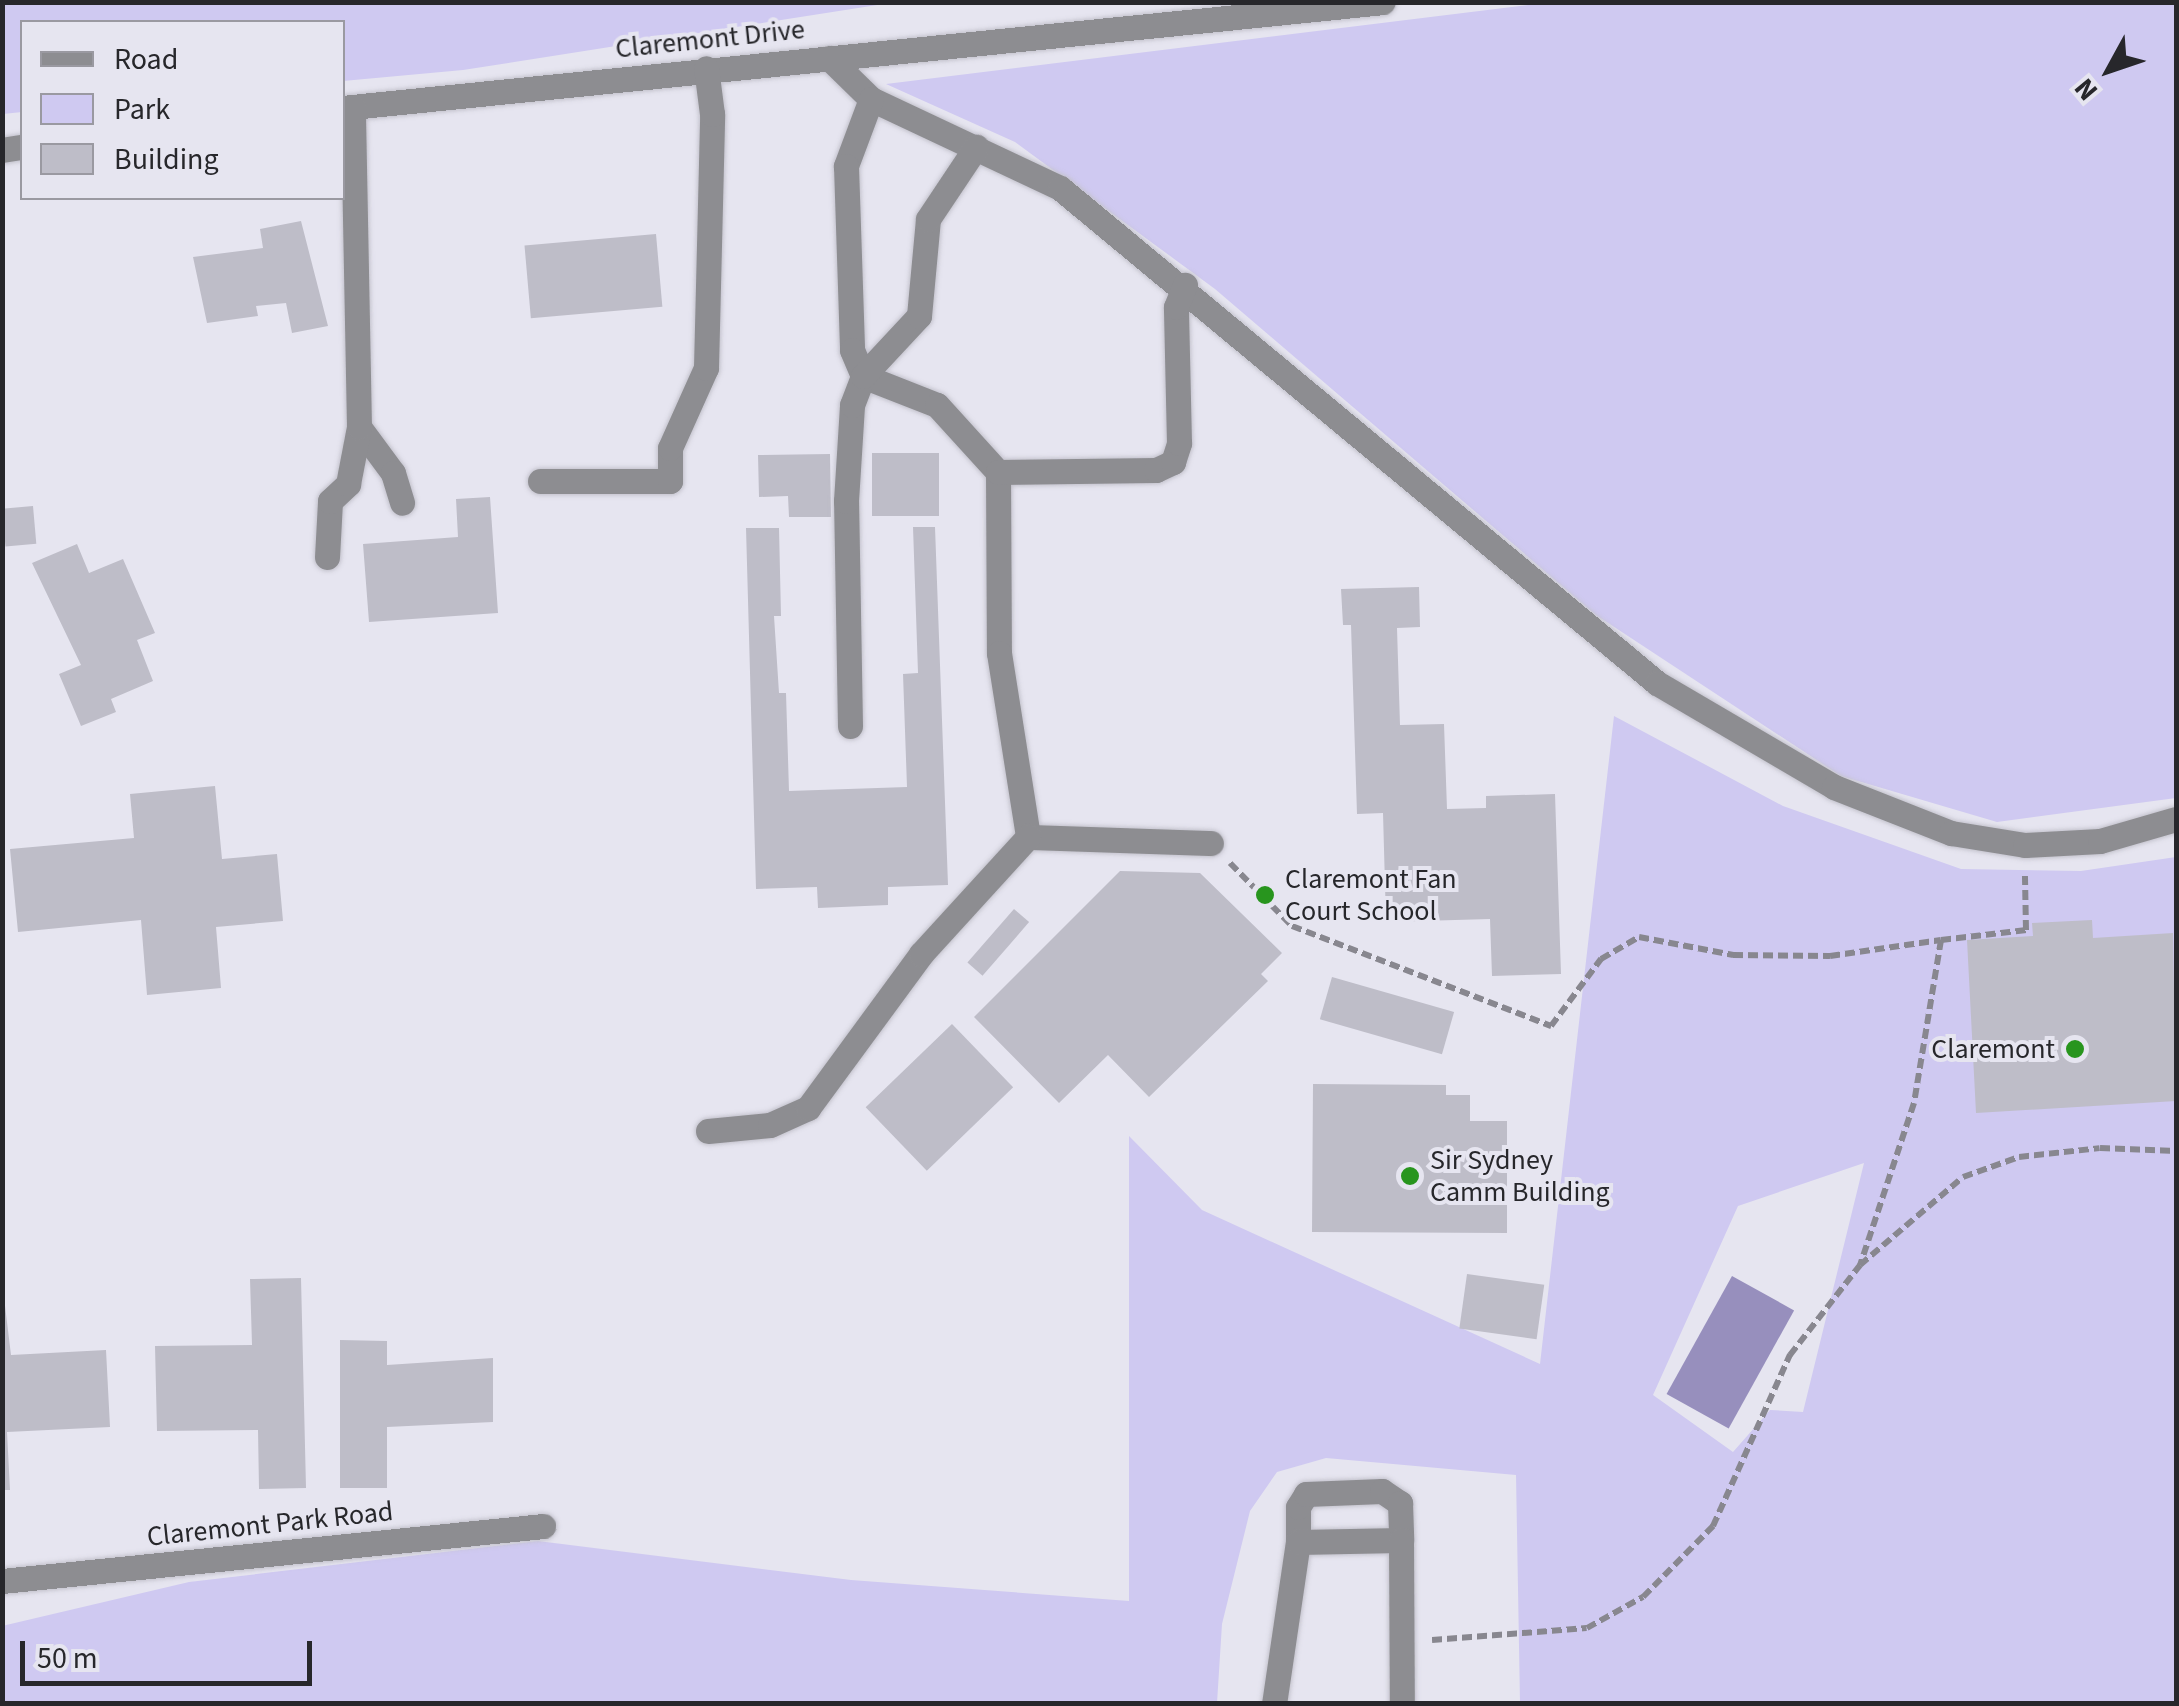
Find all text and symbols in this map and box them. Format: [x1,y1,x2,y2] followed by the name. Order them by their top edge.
[614,12,806,66] street label: Claremont Drive
[20,20,345,200] legend
[2059,20,2159,120] north arrow
[114,38,178,81] text: Road
[2065,69,2107,109] text: N
[114,88,170,131] text: Park
[114,138,219,181] text: Building
[1285,862,1457,928] place label: Claremont Fan Court School
[1254,884,1276,906] marker: Claremont Fan Court School
[1931,1032,2055,1066] place label: Claremont
[2064,1038,2086,1060] marker: Claremont
[1430,1143,1610,1209] place label: Sir Sydney Camm Building
[1399,1165,1421,1187] marker: Sir Sydney Camm Building
[145,1494,395,1554] street label: Claremont Park Road
[25,1621,318,1683] scale bar
[37,1637,98,1680] text: 50 m

